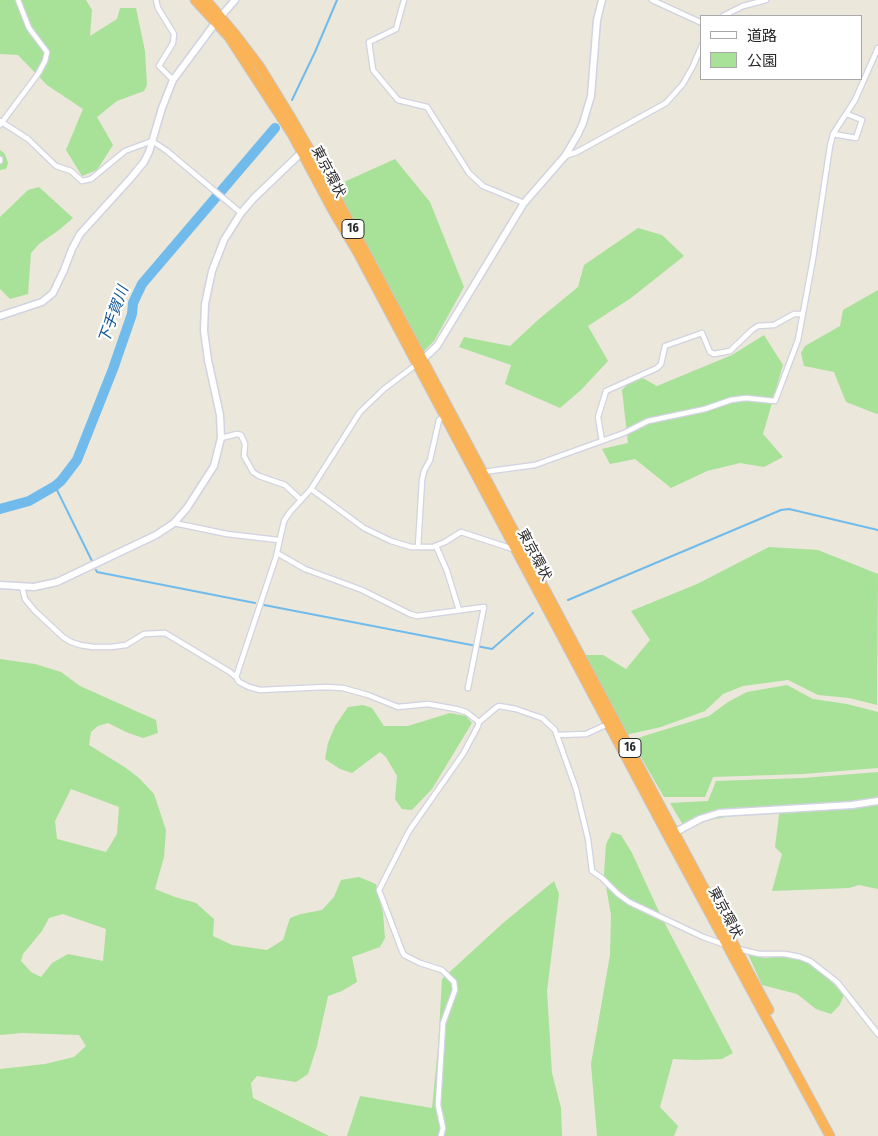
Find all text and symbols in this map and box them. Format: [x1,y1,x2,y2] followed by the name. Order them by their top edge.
[700,15,863,80] legend
[747,27,777,45] text: 道路
[747,52,777,70] text: 公園
[307,143,349,201] street label: 東京環状
[342,220,364,238] road number: 16
[95,284,133,346] water label: 下手賀川
[513,526,555,584] street label: 東京環状
[619,738,641,758] road number: 16
[704,884,746,942] street label: 東京環状

